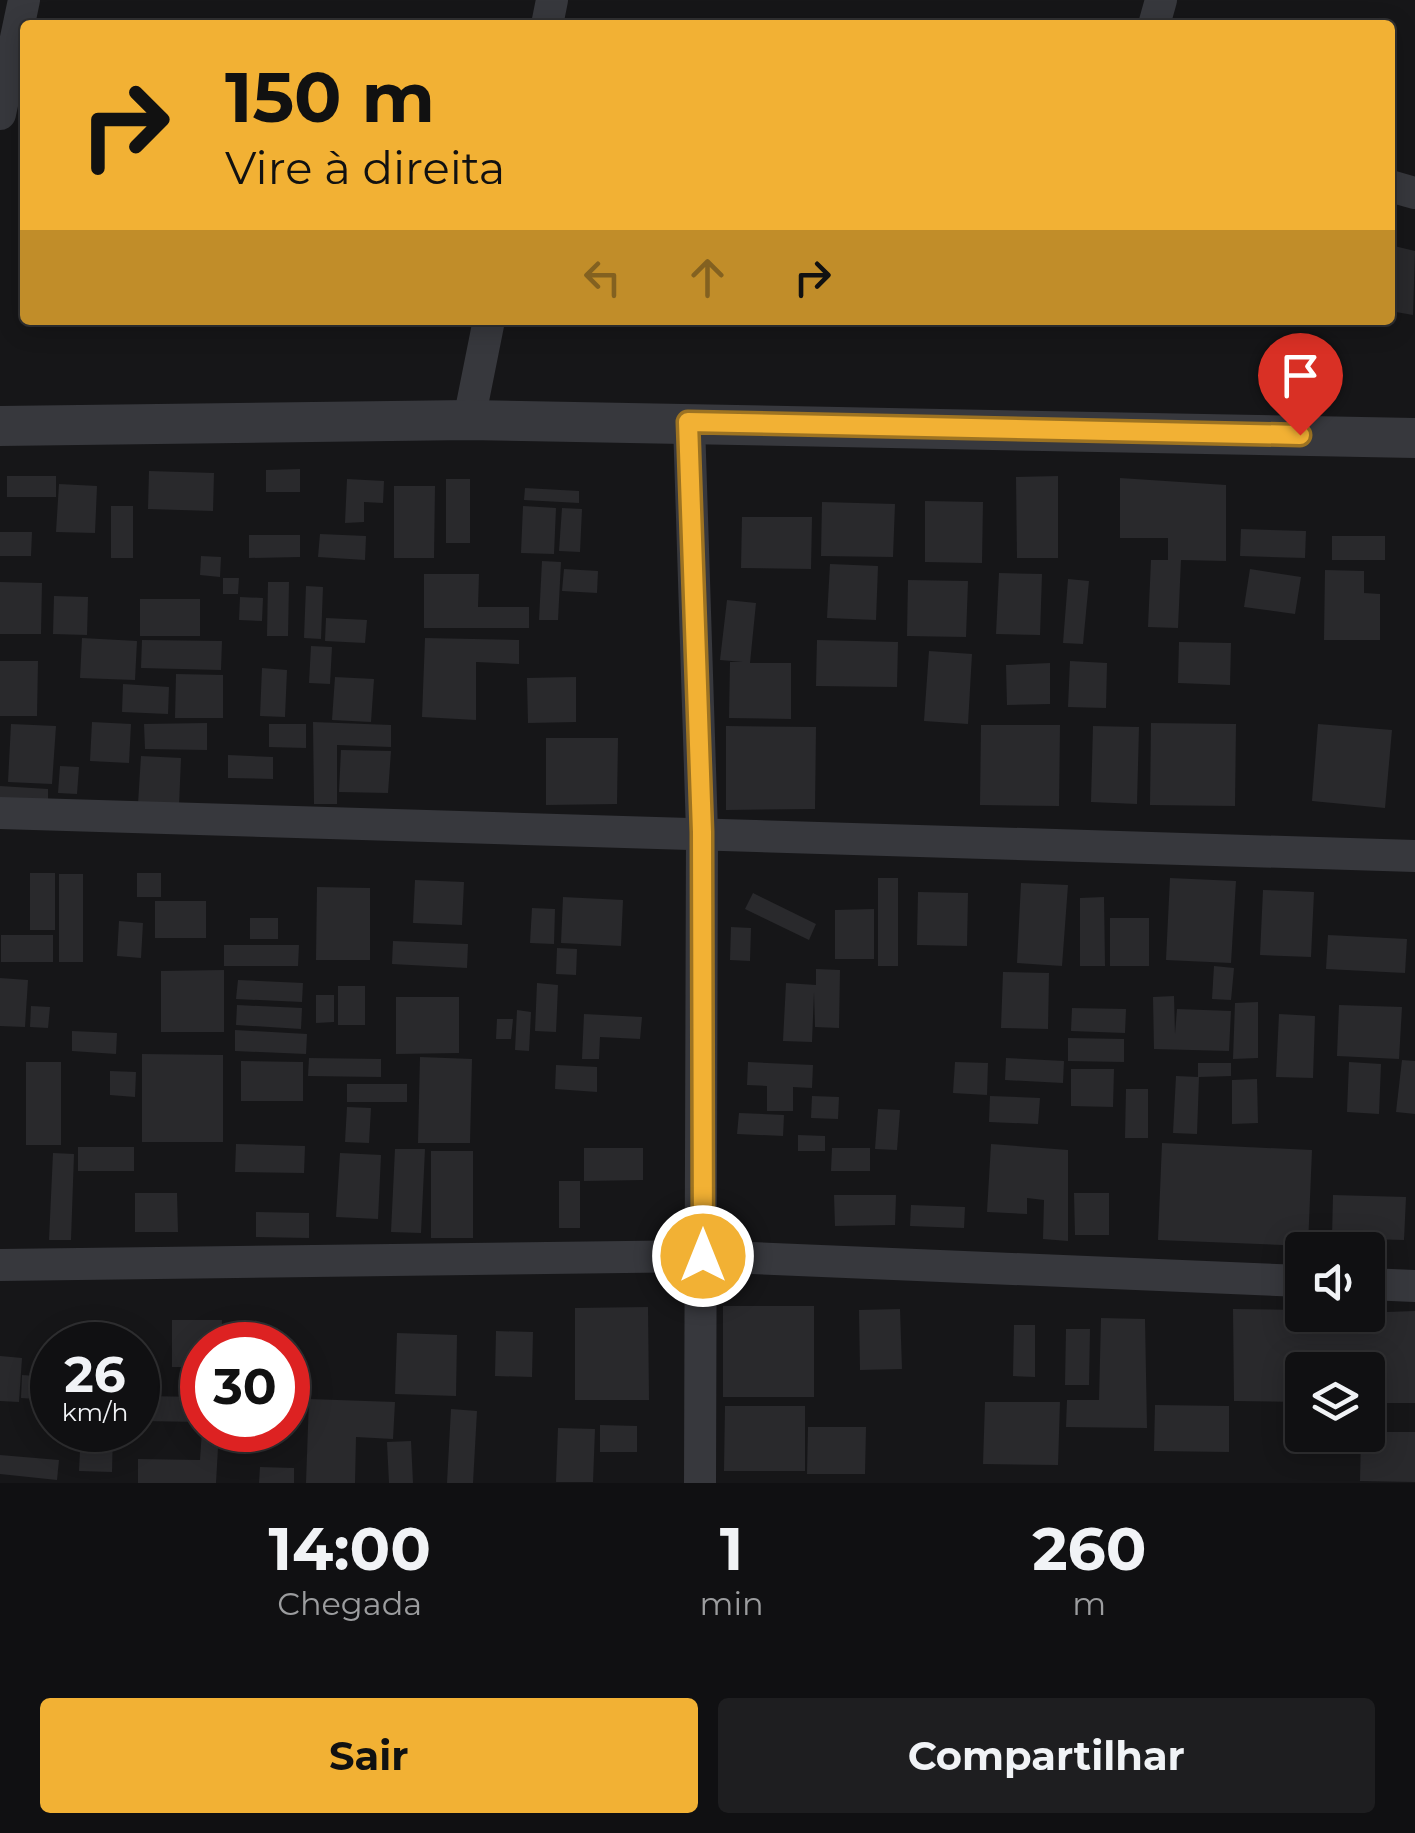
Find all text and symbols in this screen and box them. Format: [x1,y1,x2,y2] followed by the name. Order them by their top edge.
[225,54,435,140] text: 150 m
[60,60,190,190] icon: right
[225,140,505,195] text: Vire à direita
[575,250,630,305] icon: left
[680,250,735,305] icon: ahead
[785,250,840,305] icon: right
[1258,333,1343,436] pin
[1273,348,1328,403] icon: arrive
[651,1204,755,1308] position arrow
[1285,1232,1385,1452] map controls
[1285,1232,1385,1332] button: sound
[180,1322,310,1452] speed limit sign: 30
[64,1344,126,1405] text: 26
[1285,1352,1385,1452] button: layers
[62,1397,128,1427] text: km/h
[268,1512,431,1585] text: 14:00
[720,1512,743,1585] text: 1
[1032,1512,1147,1585] text: 260
[277,1584,422,1623] text: Chegada
[699,1584,764,1623] text: min
[1072,1584,1106,1623] text: m
[40,1698,698,1813] button: Sair
[718,1698,1375,1813] button: Compartilhar

